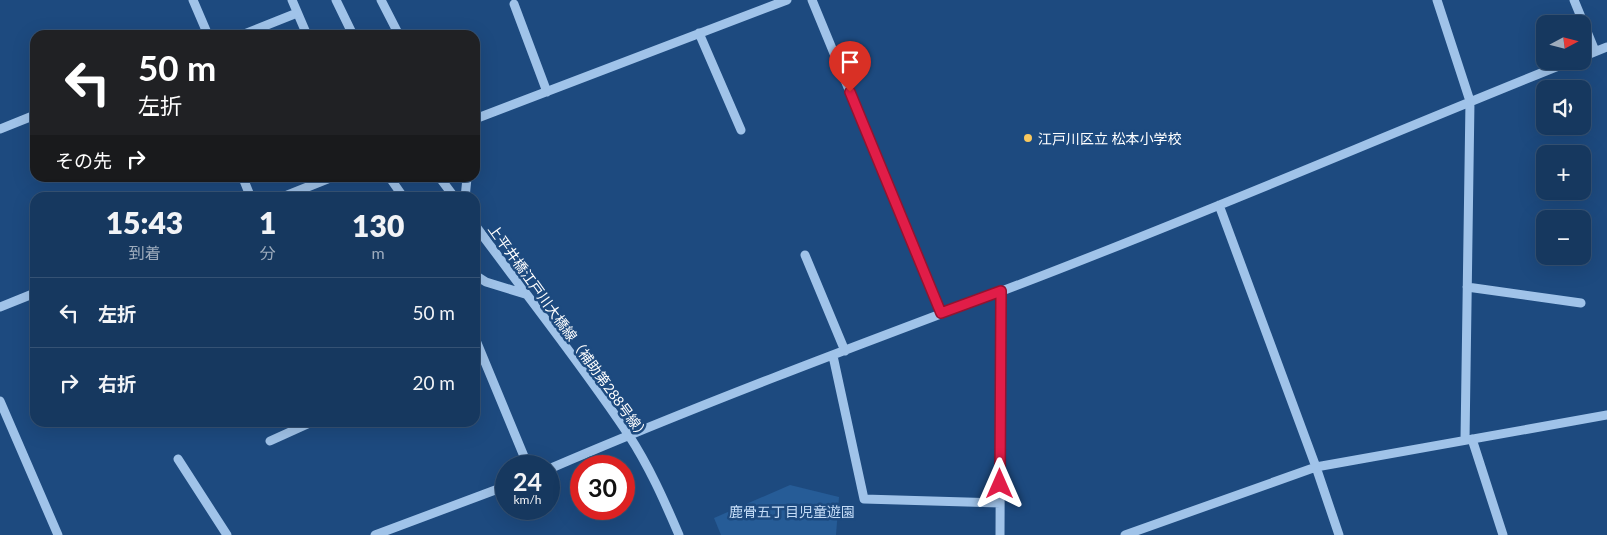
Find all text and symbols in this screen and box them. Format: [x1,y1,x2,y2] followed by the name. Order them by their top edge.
[1536,15,1591,70] north arrow
[1536,15,1591,265] map controls
[829,41,871,92] pin
[138,46,216,88] text: 50 m
[836,48,864,76] icon: arrive
[55,50,120,115] icon: left
[1536,80,1591,135] button: sound
[138,92,182,119] text: 左折
[1038,130,1182,147] place label: 江戸川区立 松本小学校
[1022,132,1034,144] marker: 江戸川区立 松本小学校
[122,145,150,173] icon: right
[1536,145,1591,200] button: +
[55,149,112,172] text: その先
[106,204,183,240] text: 15:43
[259,204,276,240] text: 1
[352,207,404,243] text: 130
[1536,210,1591,265] button: −
[485,221,653,443] street label: 上平井橋江戸川大橋線（補助第288号線）
[128,243,160,262] text: 到着
[260,243,276,262] text: 分
[372,243,385,262] text: m
[55,299,83,327] icon: left
[412,301,455,324] text: 50 m
[98,302,136,325] text: 左折
[55,369,83,397] icon: right
[412,371,455,394] text: 20 m
[98,372,136,395] text: 右折
[570,455,635,520] speed limit sign: 30
[973,457,1025,509] position arrow
[513,466,542,496] text: 24
[513,492,542,507] text: km/h
[729,503,855,520] park label: 鹿骨五丁目児童遊園

